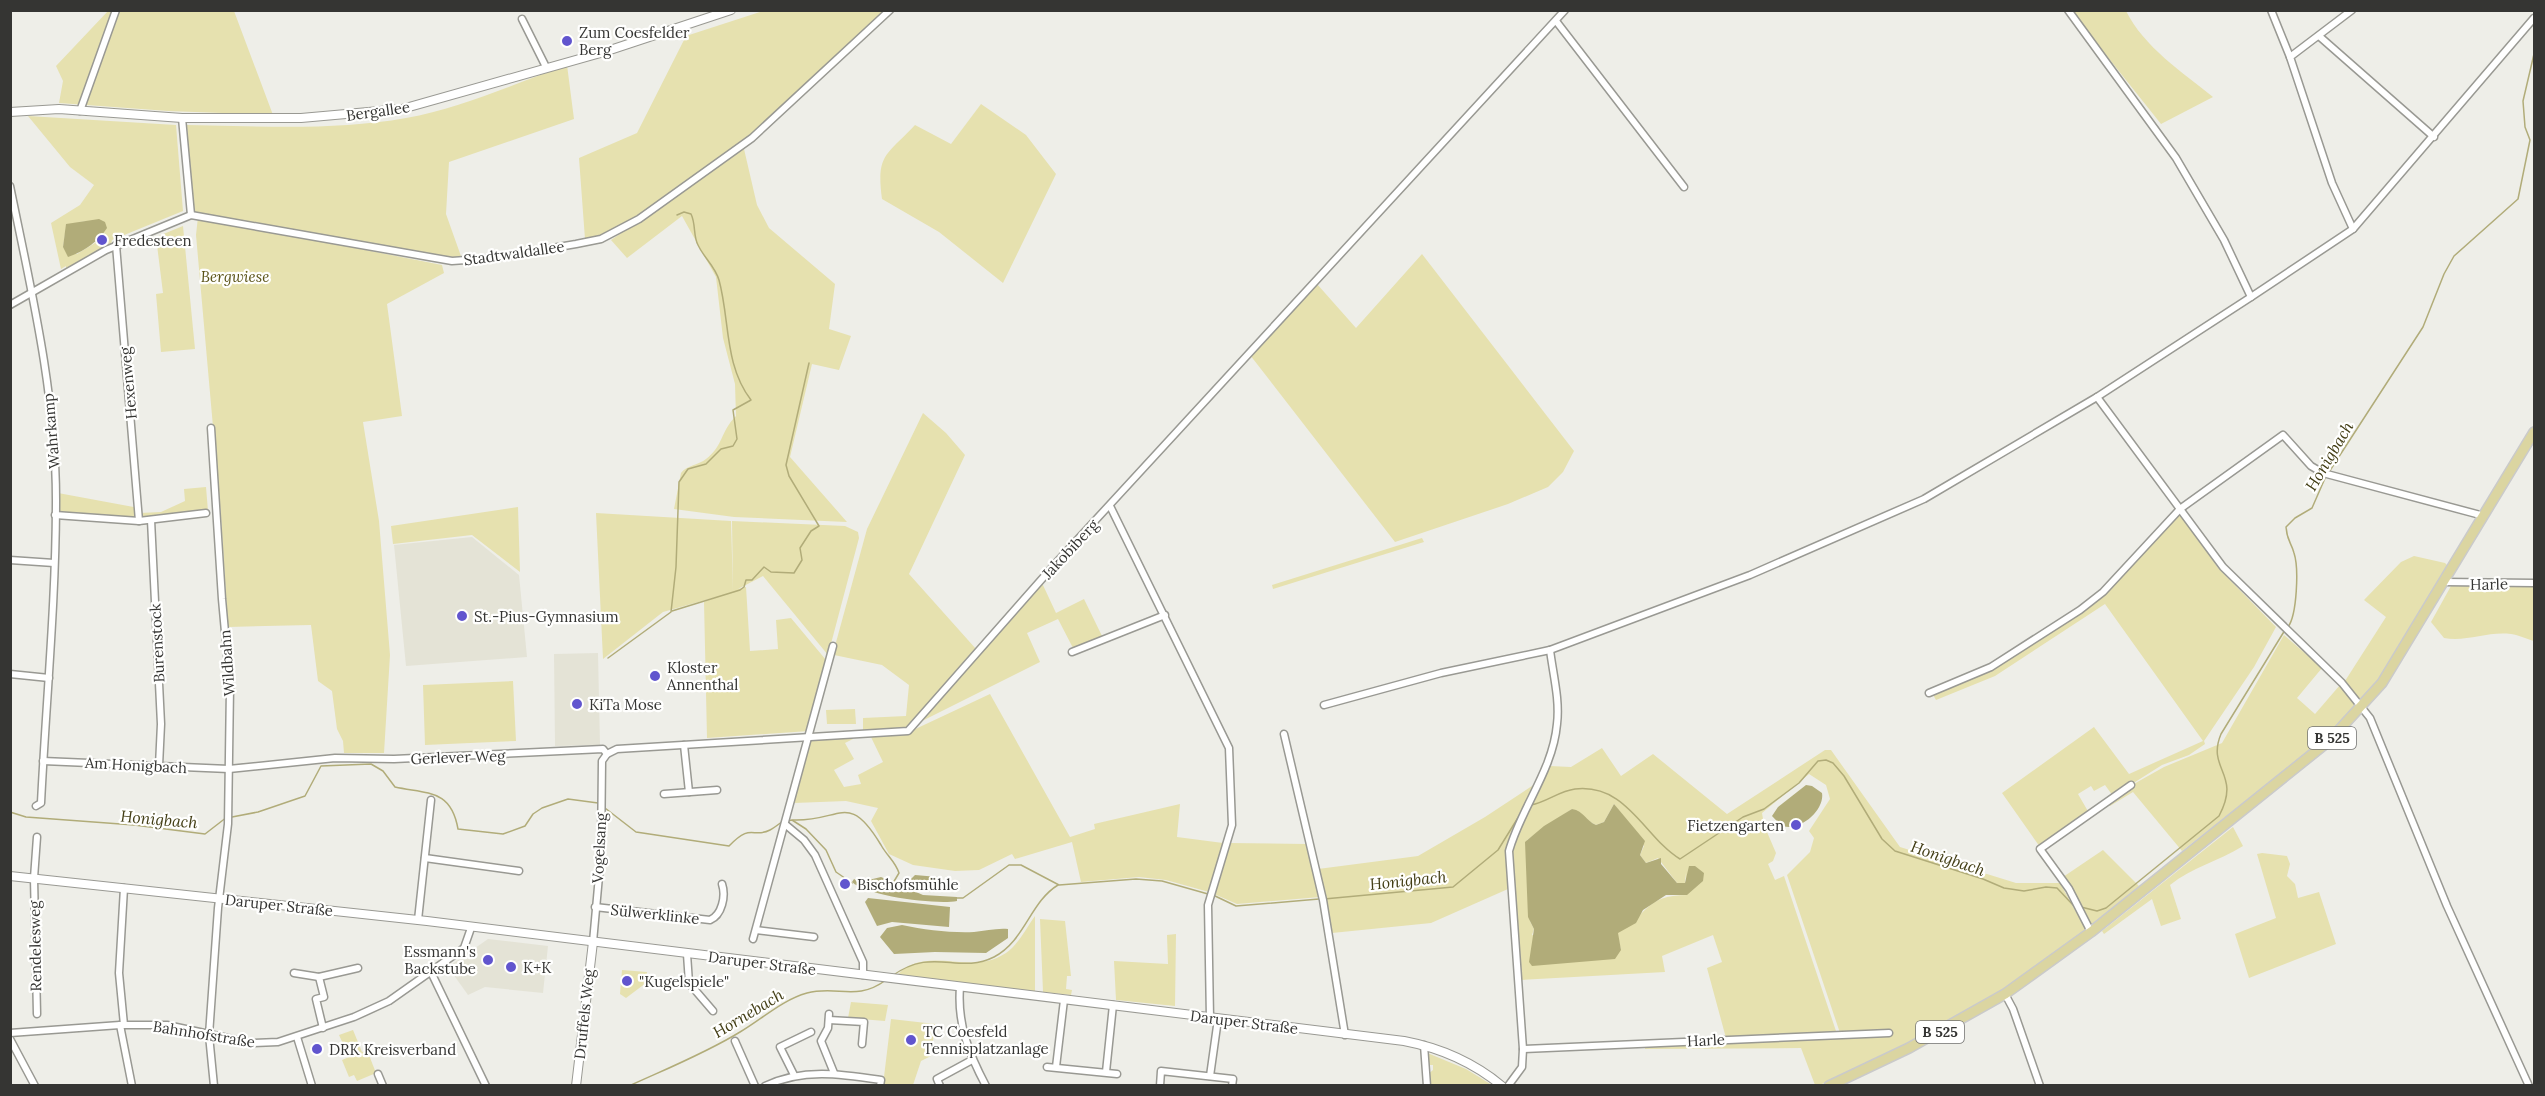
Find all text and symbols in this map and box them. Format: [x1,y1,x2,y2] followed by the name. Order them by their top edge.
[579,23,690,59] place label: Zum Coesfelder Berg
[560,34,574,48] marker: Zum Coesfelder Berg
[345,97,411,125] street label: Bergallee
[114,231,192,250] place label: Fredesteen
[95,233,109,247] marker: Fredesteen
[462,237,566,269] street label: Stadtwaldallee
[201,267,269,286] park label: Bergwiese
[115,345,141,420] street label: Hexenweg
[38,392,64,470] street label: Wahrkamp
[2300,418,2358,494] water label: Honigbach
[1037,515,1103,583] street label: Jakobiberg
[2470,574,2508,594] street label: Harle
[145,603,169,683] street label: Burenstock
[474,607,619,626] place label: St.-Pius-Gymnasium
[455,609,469,623] marker: St.-Pius-Gymnasium
[215,629,239,697] street label: Wildbahn
[666,658,738,694] place label: Kloster Annenthal
[648,669,662,683] marker: Kloster Annenthal
[589,695,662,714] place label: KiTa Mose
[570,697,584,711] marker: KiTa Mose
[2308,727,2356,749] road number: B 525
[410,746,506,768] street label: Gerlever Weg
[83,753,188,777] street label: Am Honigbach
[120,806,198,832] water label: Honigbach
[588,812,610,885] street label: Vogelsang
[1687,816,1784,835] place label: Fietzengarten
[1789,818,1803,832] marker: Fietzengarten
[1908,836,1988,880] water label: Honigbach
[1368,866,1448,894] water label: Honigbach
[857,875,959,894] place label: Bischofsmühle
[838,877,852,891] marker: Bischofsmühle
[224,890,334,920] street label: Daruper Straße
[25,900,45,992] street label: Rendelesweg
[610,900,700,928] street label: Sülwerklinke
[404,942,476,978] place label: Essmann's Backstube
[707,947,817,979] street label: Daruper Straße
[481,953,495,967] marker: Essmann's Backstube
[523,958,552,977] place label: K+K
[504,960,518,974] marker: K+K
[570,967,598,1060] street label: Druffels Weg
[639,972,729,991] place label: "Kugelspiele"
[620,974,634,988] marker: "Kugelspiele"
[709,984,787,1042] water label: Hornebach
[1189,1006,1299,1038] street label: Daruper Straße
[152,1017,256,1051] street label: Bahnhofstraße
[1916,1021,1964,1043] road number: B 525
[923,1022,1049,1058] place label: TC Coesfeld Tennisplatzanlage
[1687,1030,1725,1050] street label: Harle
[904,1033,918,1047] marker: TC Coesfeld Tennisplatzanlage
[329,1040,456,1059] place label: DRK Kreisverband
[310,1042,324,1056] marker: DRK Kreisverband

